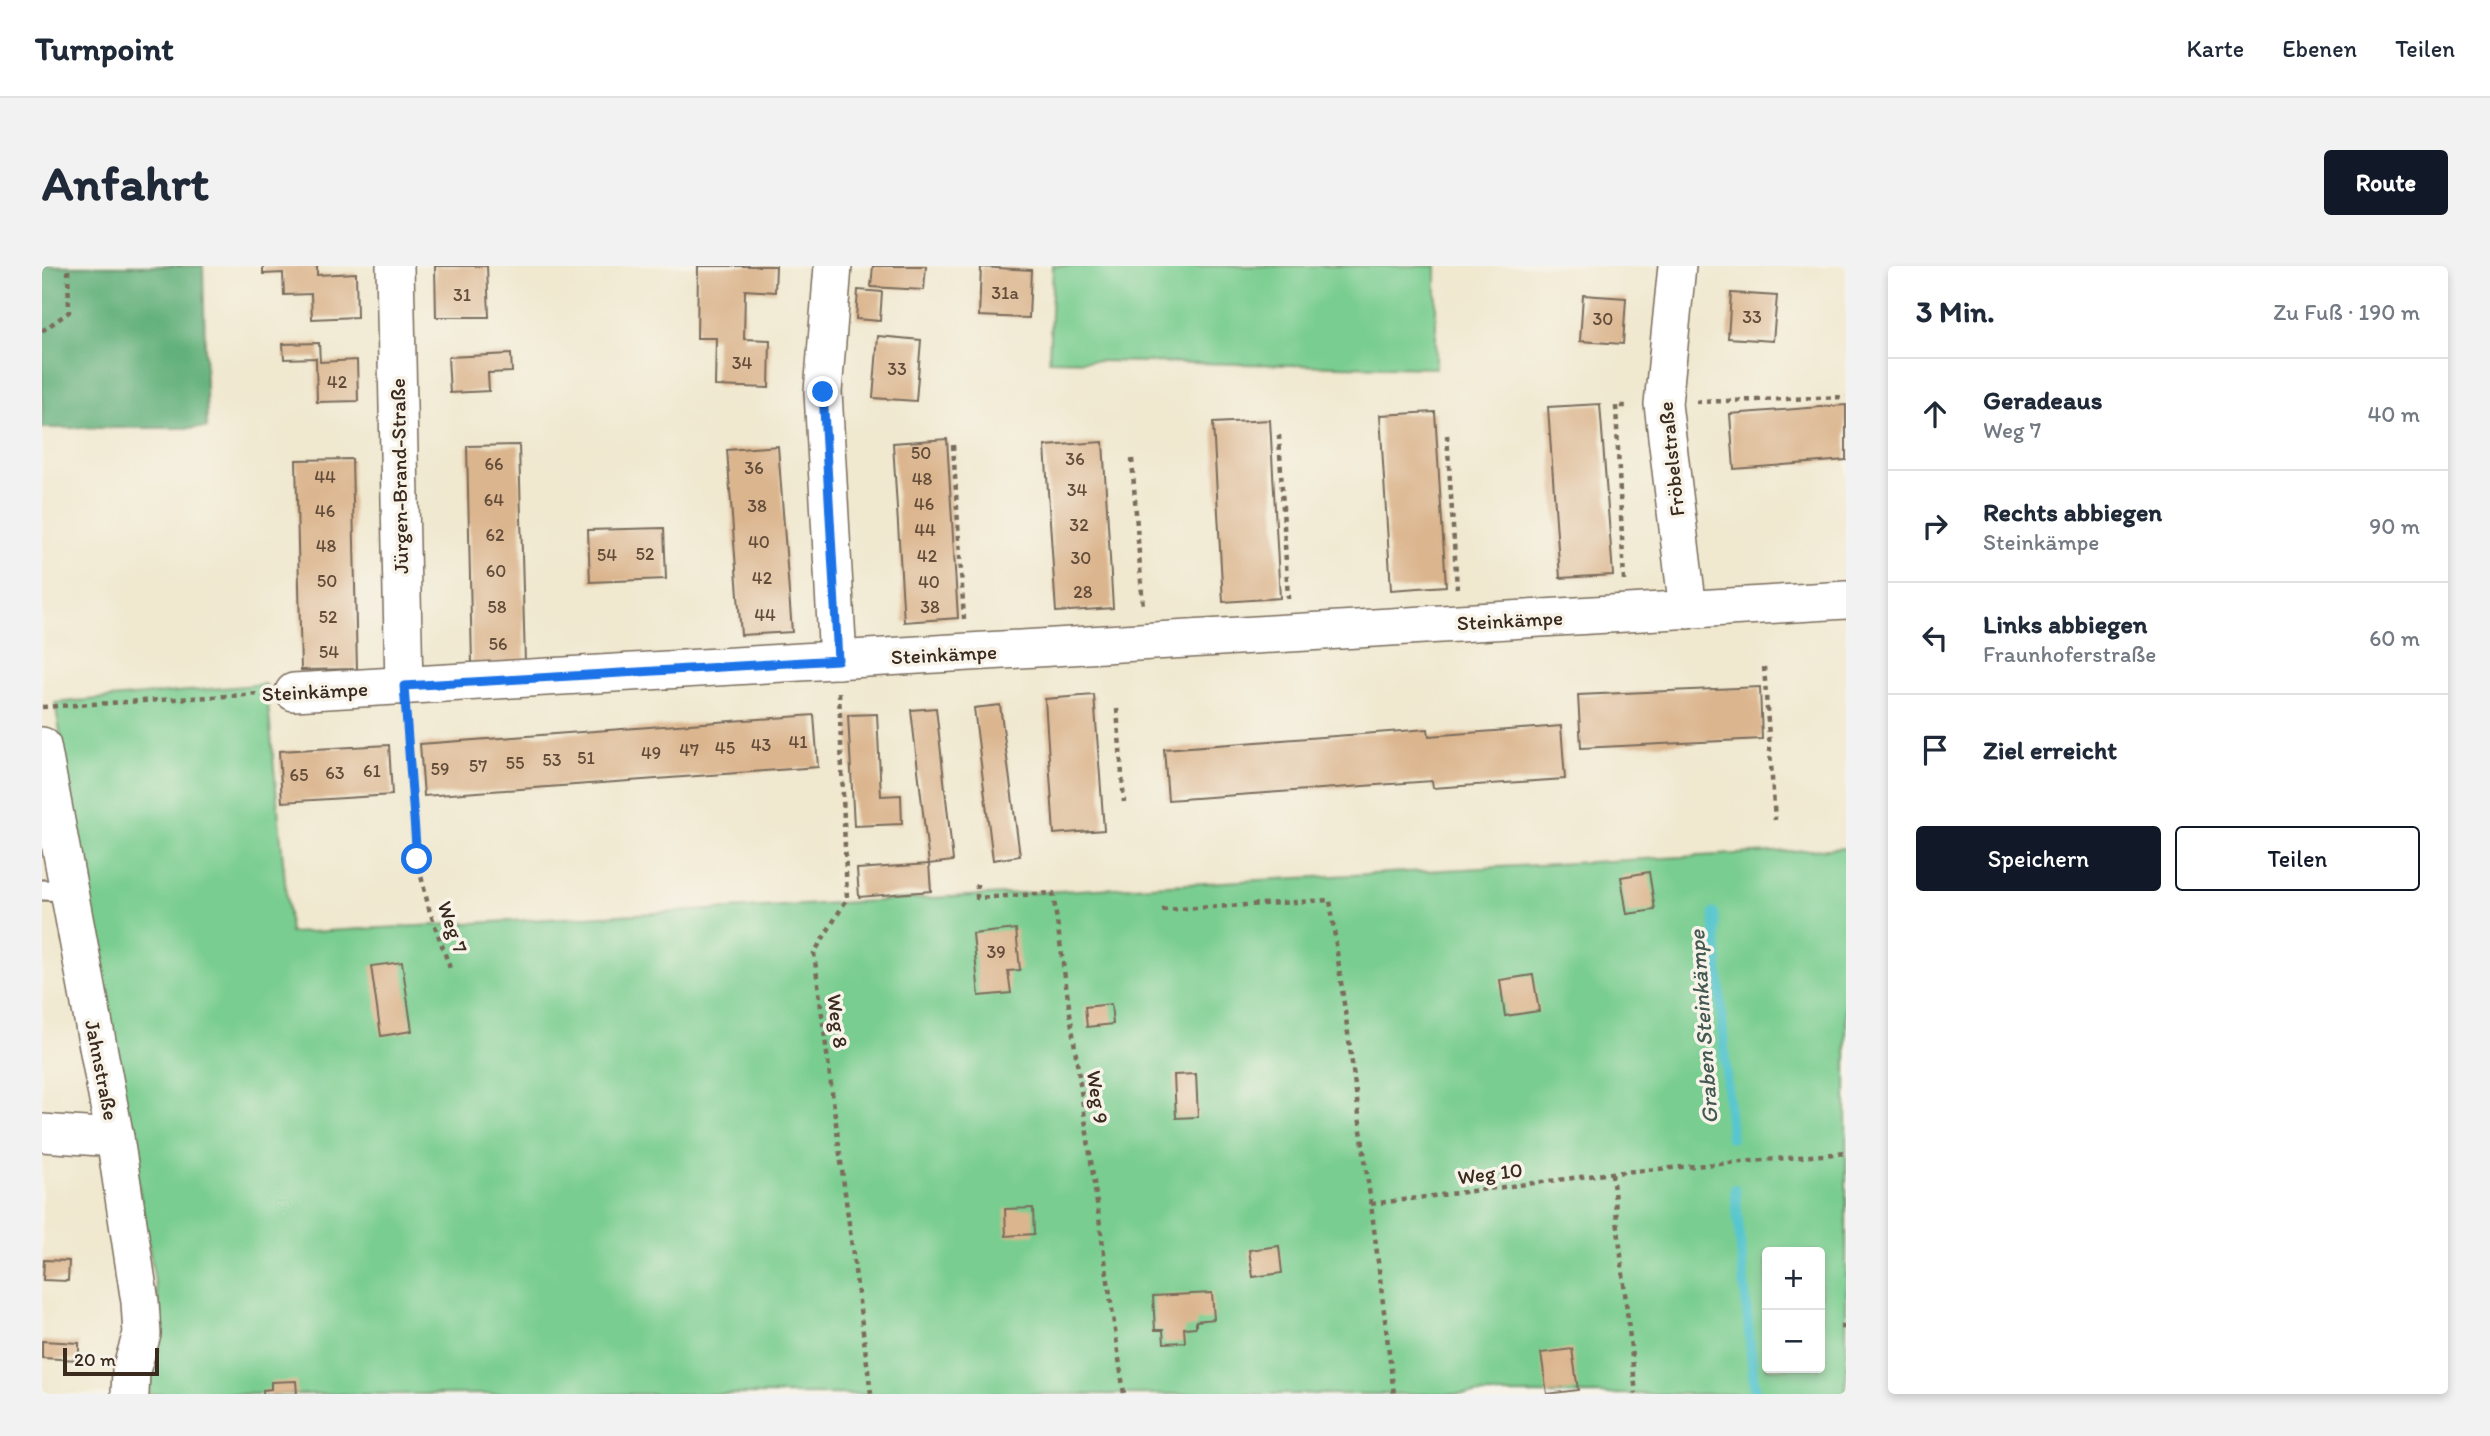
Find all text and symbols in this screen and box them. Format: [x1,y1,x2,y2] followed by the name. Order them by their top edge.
[35,29,174,68] text: Turnpoint
[2186,34,2244,63] text: Karte
[2282,34,2357,63] text: Ebenen
[2395,34,2455,63] text: Teilen
[2324,150,2448,215] button: Route
[42,153,209,212] text: Anfahrt
[991,282,1019,304] house number: 31a
[453,284,471,306] house number: 31
[1916,293,1995,330] text: 3 Min.
[2273,298,2420,326] text: Zu Fuß · 190 m
[1742,306,1762,328] house number: 33
[1593,308,1613,330] house number: 30
[732,352,752,374] house number: 34
[887,358,907,380] house number: 33
[327,371,348,393] house number: 42
[807,376,838,407] route end
[385,378,413,574] street label: Jürgen-Brand-Straße
[1983,384,2102,416] text: Geradeaus
[1916,395,1954,433] icon: ahead
[1653,400,1689,518] street label: Fröbelstraße
[2367,400,2420,428] text: 40 m
[1983,416,2041,444] text: Weg 7
[911,442,931,464] house number: 50
[1065,448,1085,470] house number: 36
[484,453,504,475] house number: 66
[744,457,764,479] house number: 36
[314,466,336,488] house number: 44
[912,468,932,490] house number: 48
[1067,479,1087,501] house number: 34
[484,489,504,511] house number: 64
[914,493,934,515] house number: 46
[747,495,767,517] house number: 38
[1983,496,2162,528] text: Rechts abbiegen
[315,500,335,522] house number: 46
[1916,507,1954,545] icon: right
[2369,512,2420,540] text: 90 m
[1069,514,1089,536] house number: 32
[914,519,936,541] house number: 44
[486,524,505,546] house number: 62
[1983,528,2099,556] text: Steinkämpe
[748,531,770,553] house number: 40
[316,535,336,557] house number: 48
[636,543,655,565] house number: 52
[597,544,617,566] house number: 54
[917,545,938,567] house number: 42
[1071,547,1091,569] house number: 30
[486,560,506,582] house number: 60
[752,567,773,589] house number: 42
[317,570,337,592] house number: 50
[918,571,940,593] house number: 40
[1073,581,1093,603] house number: 28
[487,596,507,618] house number: 58
[920,596,940,618] house number: 38
[754,604,776,626] house number: 44
[1456,605,1564,635] street label: Steinkämpe
[319,606,338,628] house number: 52
[1983,608,2148,640] text: Links abbiegen
[1916,619,1954,657] icon: left
[2369,624,2420,652] text: 60 m
[489,633,507,655] house number: 56
[890,639,998,669] street label: Steinkämpe
[1983,640,2156,668] text: Fraunhoferstraße
[319,641,339,663] house number: 54
[261,676,369,706] street label: Steinkämpe
[788,731,808,753] house number: 41
[1916,731,1954,769] icon: arrive
[751,734,771,756] house number: 43
[1983,734,2117,766] text: Ziel erreicht
[715,737,735,759] house number: 45
[679,739,699,761] house number: 47
[641,742,661,764] house number: 49
[577,747,595,769] house number: 51
[542,749,562,771] house number: 53
[506,752,524,774] house number: 55
[469,755,487,777] house number: 57
[431,758,449,780] house number: 59
[363,760,381,782] house number: 61
[325,762,345,784] house number: 63
[290,764,308,786] house number: 65
[1916,826,2161,891] button: Speichern
[2175,826,2420,891] button: Teilen
[401,843,432,874] route start
[433,898,473,956] street label: Weg 7
[1682,928,1724,1125] water label: Graben Steinkämpe
[986,941,1006,963] house number: 39
[822,993,854,1049] street label: Weg 8
[80,1018,124,1122] street label: Jahnstraße
[1082,1069,1114,1125] street label: Weg 9
[1456,1157,1524,1189] street label: Weg 10
[1762,1247,1825,1373] map controls
[1762,1247,1825,1310] button: +
[1762,1310,1825,1373] button: −
[63,1345,159,1377] scale bar
[74,1348,116,1371] text: 20 m

